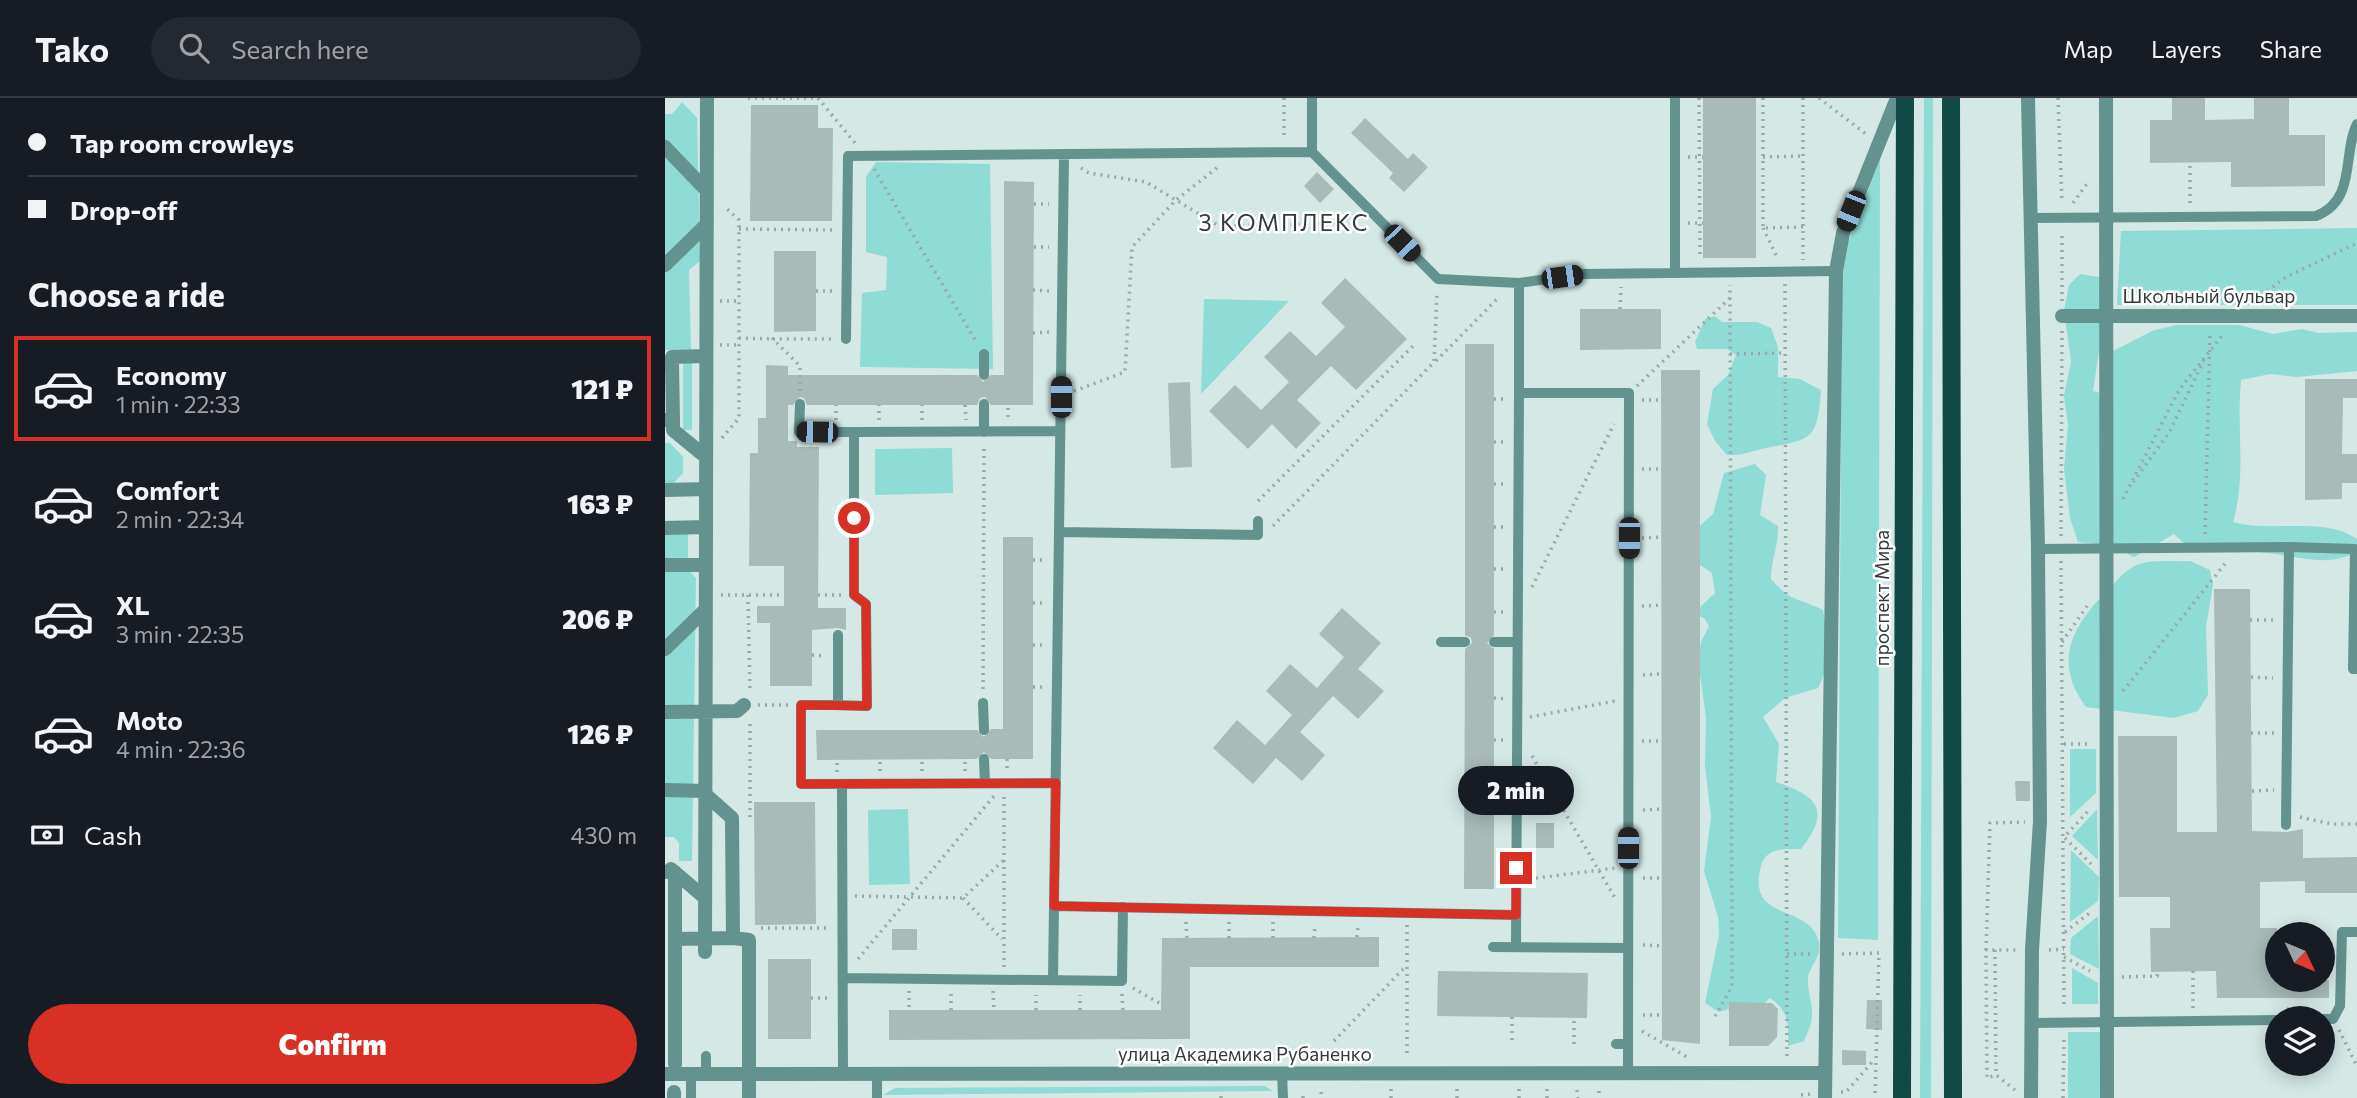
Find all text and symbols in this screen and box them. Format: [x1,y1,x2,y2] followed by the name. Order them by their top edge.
[151,17,641,80] search box
[35,28,109,69] text: Tako
[175,29,213,67] icon: search
[231,33,369,64] text: Search here
[2064,34,2113,63] text: Map
[2151,34,2222,63] text: Layers
[2260,34,2322,63] text: Share
[70,127,294,158] text: Tap room сrowleys
[1834,188,1869,234] car
[70,194,177,225] text: Drop-off
[1198,208,1370,236] district label: 3 КОМПЛЕКС
[1380,221,1425,265] car
[1540,264,1585,290] car
[28,274,225,314] text: Choose a ride
[2123,284,2295,307] street label: Школьный бульвар
[32,357,95,420] icon: car
[116,359,227,390] text: Economy
[571,373,633,404] text: 121 ₽
[1051,376,1072,418] car
[116,390,241,418] text: 1 min · 22:33
[796,421,839,443] car
[32,472,95,535] icon: car
[116,474,219,505] text: Comfort
[567,488,633,519] text: 163 ₽
[838,502,870,534] route start
[116,505,244,533] text: 2 min · 22:34
[1619,517,1640,559] car
[1870,530,1893,666] street label: проспект Мира
[32,587,95,650] icon: car
[116,589,150,620] text: XL
[562,603,633,634] text: 206 ₽
[116,620,244,648] text: 3 min · 22:35
[32,702,95,765] icon: car
[116,704,183,735] text: Moto
[567,718,633,749] text: 126 ₽
[116,735,246,763] text: 4 min · 22:36
[1458,766,1574,816] callout: 2 min
[1487,776,1545,804] text: 2 min
[28,816,66,854] icon: cash
[84,819,142,850] text: Cash
[571,821,637,849] text: 430 m
[1618,827,1639,869] car
[1500,852,1532,884] route end
[2265,922,2335,992] north arrow
[2265,922,2335,1076] map controls
[28,1004,637,1084] button: Confirm
[2265,1006,2335,1076] button: layers
[1118,1042,1372,1065] street label: улица Академика Рубаненко

